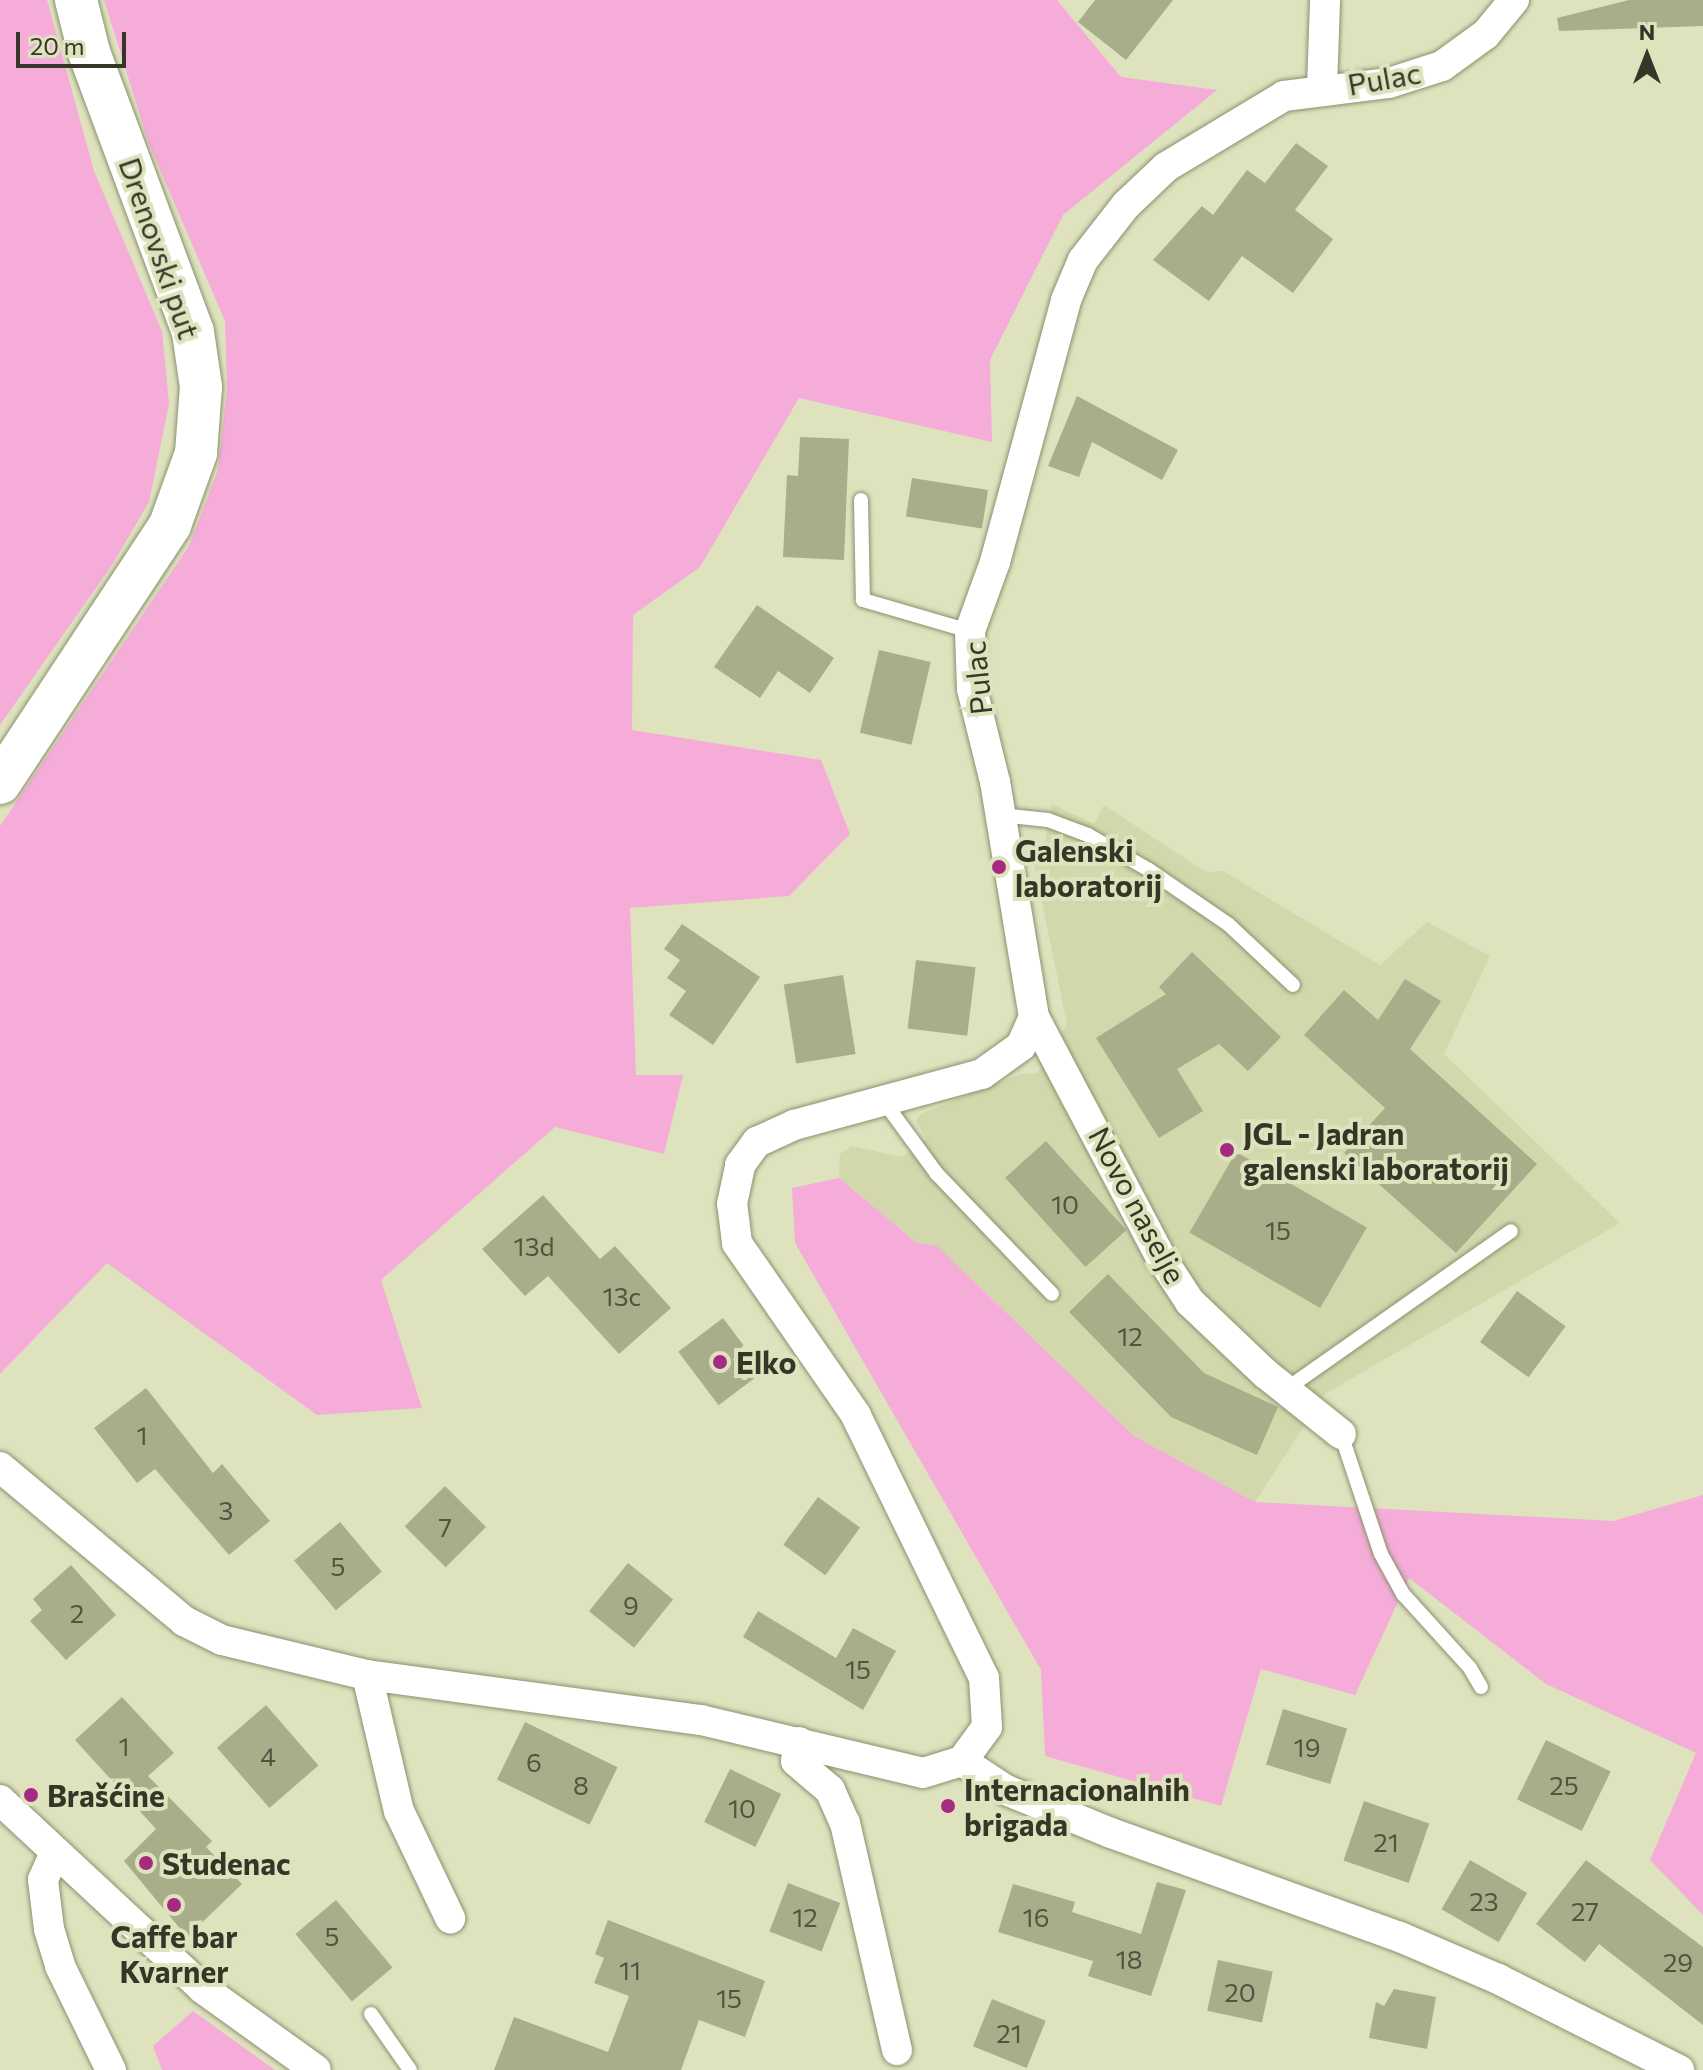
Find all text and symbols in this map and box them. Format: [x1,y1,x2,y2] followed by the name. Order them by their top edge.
[20,16,130,66] scale bar
[1607,16,1687,96] north arrow
[1639,18,1655,45] text: N
[30,31,84,60] text: 20 m
[1345,54,1423,102] street label: Pulac
[112,153,208,343] street label: Drenovski put
[955,639,999,717] street label: Pulac
[1015,832,1162,902] place label: Galenski laboratorij
[990,858,1008,876] marker: Galenski laboratorij
[1243,1115,1509,1186] place label: JGL - Jadran galenski laboratorij
[1082,1121,1194,1289] street label: Novo naselje
[1218,1141,1236,1159] marker: JGL - Jadran galenski laboratorij
[1051,1188,1079,1220] house number: 10
[1265,1214,1291,1246] house number: 15
[514,1230,554,1262] house number: 13d
[603,1280,641,1312] house number: 13c
[1117,1320,1143,1352] house number: 12
[736,1344,796,1380] place label: Elko
[711,1353,729,1371] marker: Elko
[136,1419,148,1451] house number: 1
[219,1494,233,1526] house number: 3
[438,1511,452,1543] house number: 7
[331,1550,345,1582] house number: 5
[623,1589,639,1621] house number: 9
[70,1597,84,1629] house number: 2
[845,1653,871,1685] house number: 15
[118,1730,130,1762] house number: 1
[1294,1731,1320,1763] house number: 19
[260,1740,276,1772] house number: 4
[526,1746,542,1778] house number: 6
[573,1769,589,1801] house number: 8
[1549,1769,1579,1801] house number: 25
[964,1771,1190,1842] place label: Internacionalnih brigada
[47,1777,165,1813] place label: Brašćine
[22,1786,40,1804] marker: Brašćine
[728,1792,756,1824] house number: 10
[939,1797,957,1815] marker: Internacionalnih brigada
[1373,1826,1399,1858] house number: 21
[162,1845,291,1881] place label: Studenac
[137,1854,155,1872] marker: Studenac
[1469,1885,1499,1917] house number: 23
[1571,1895,1599,1927] house number: 27
[165,1896,183,1914] marker: Caffe bar Kvarner
[792,1901,818,1933] house number: 12
[1023,1901,1049,1933] house number: 16
[110,1918,238,1988] place label: Caffe bar Kvarner
[325,1920,339,1952] house number: 5
[1116,1943,1142,1975] house number: 18
[1663,1946,1693,1978] house number: 29
[619,1954,641,1986] house number: 11
[1224,1976,1256,2008] house number: 20
[716,1982,742,2014] house number: 15
[996,2017,1022,2049] house number: 21

